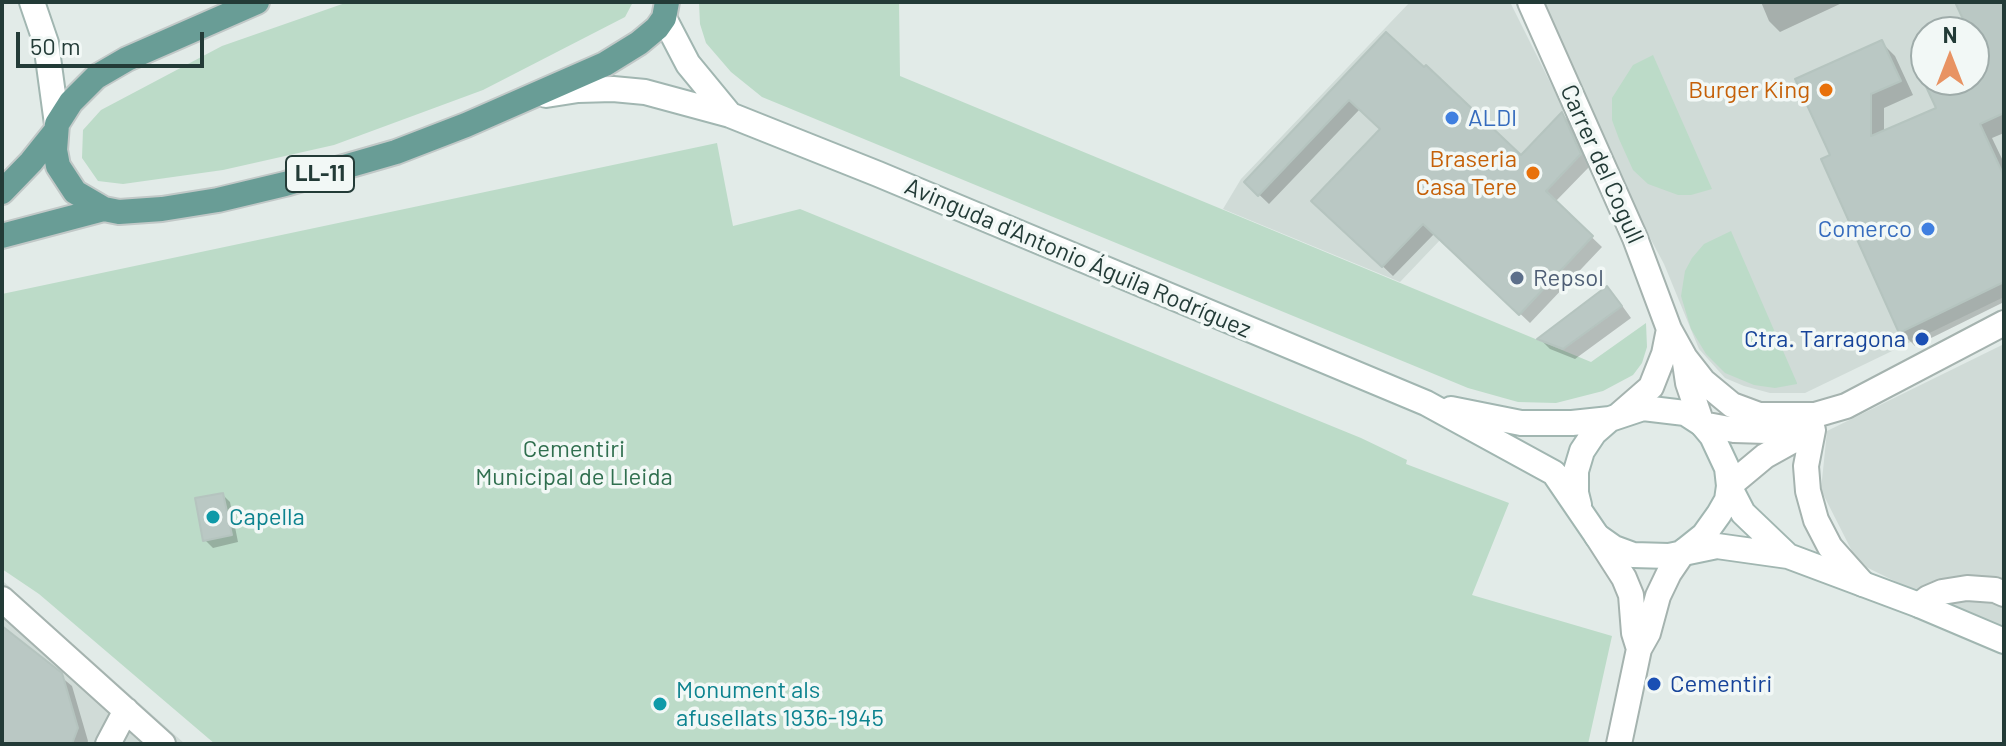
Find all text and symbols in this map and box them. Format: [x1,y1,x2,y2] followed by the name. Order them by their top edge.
[20,16,208,66] scale bar
[1910,16,1990,96] north arrow
[1943,21,1957,47] text: N
[30,31,81,60] text: 50 m
[1688,76,1810,104] place label: Burger King
[1554,80,1650,248] street label: Carrer del Cogull
[1817,81,1835,99] marker: Burger King
[1468,104,1517,132] place label: ALDI
[1443,109,1461,127] marker: ALDI
[1416,145,1517,201] place label: Braseria Casa Tere
[286,156,354,192] road number: LL-11
[1524,164,1542,182] marker: Braseria Casa Tere
[901,172,1255,344] street label: Avinguda d'Antonio Águila Rodríguez
[1818,215,1912,243] place label: Comerco
[1919,220,1937,238] marker: Comerco
[1533,264,1604,292] place label: Repsol
[1508,269,1526,287] marker: Repsol
[1744,325,1906,353] place label: Ctra. Tarragona
[1913,330,1931,348] marker: Ctra. Tarragona
[475,435,673,491] park label: Cementiri Municipal de Lleida
[229,503,305,531] place label: Capella
[204,508,222,526] marker: Capella
[1670,670,1772,698] place label: Cementiri
[1645,675,1663,693] marker: Cementiri
[676,676,884,732] place label: Monument als afusellats 1936-1945
[651,695,669,713] marker: Monument als afusellats 1936-1945

